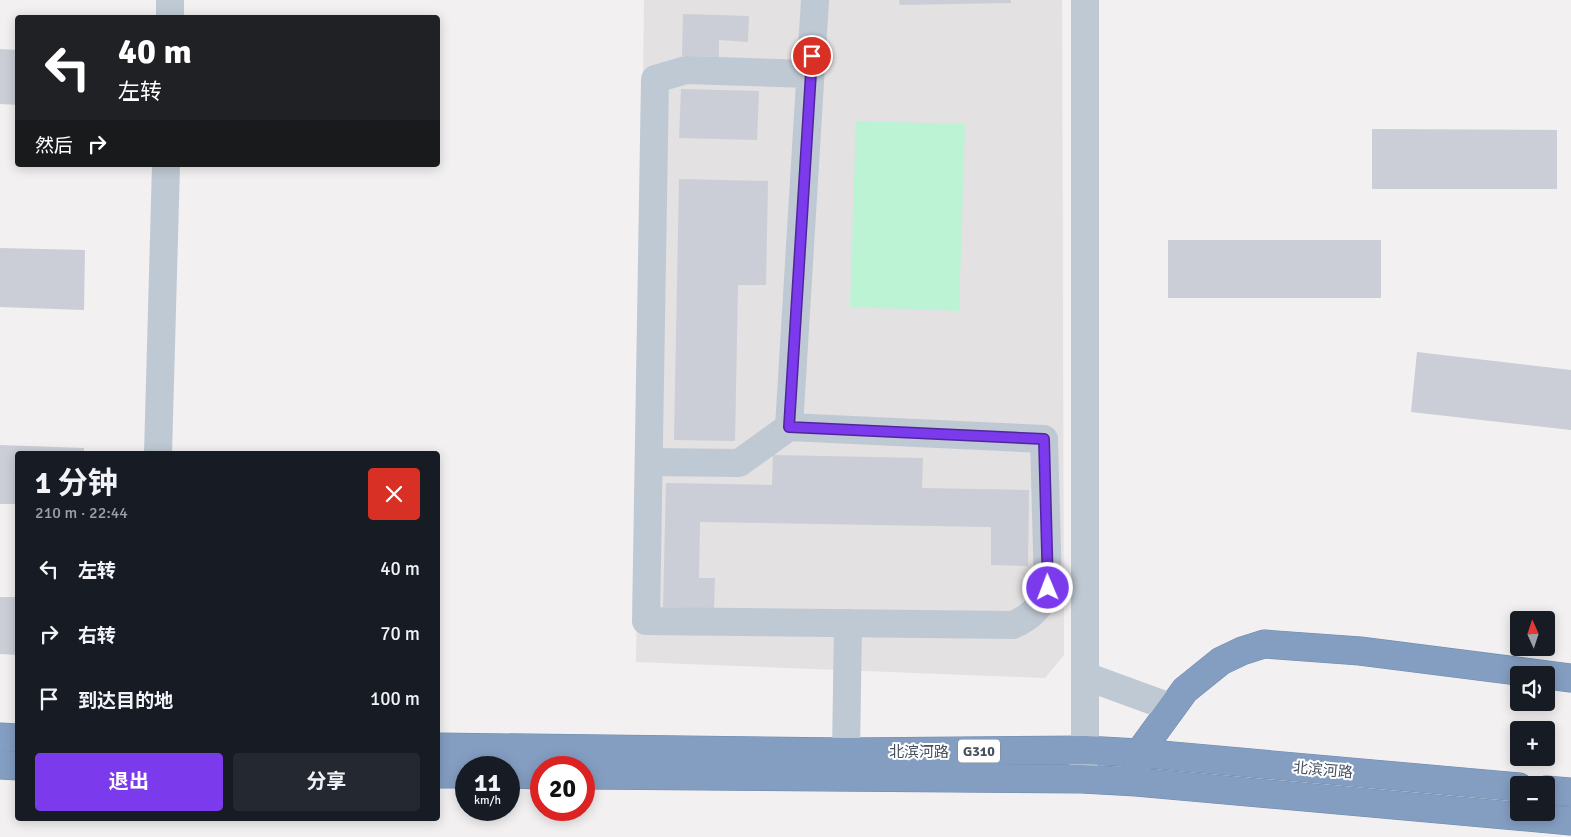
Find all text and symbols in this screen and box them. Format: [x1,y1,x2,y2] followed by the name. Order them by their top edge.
[118,30,192,73] text: 40 m
[35,35,100,100] icon: left
[791,35,833,77] pin
[798,42,826,70] icon: arrive
[118,78,162,105] text: 左转
[83,130,111,158] icon: right
[35,134,73,158] text: 然后
[35,465,118,502] text: 1 分钟
[368,468,420,520] button: close
[35,503,128,523] text: 210 m · 22:44
[35,555,63,583] icon: left
[380,557,420,581] text: 40 m
[78,559,116,583] text: 左转
[1021,561,1073,613] position arrow
[1510,611,1555,656] north arrow
[1510,611,1555,821] map controls
[35,620,63,648] icon: right
[380,622,420,646] text: 70 m
[78,624,116,648] text: 右转
[1510,666,1555,711] button: sound
[35,685,63,713] icon: arrive
[370,687,420,711] text: 100 m
[78,689,173,713] text: 到达目的地
[1510,721,1555,766] button: +
[958,739,1000,762] road number: G310
[889,743,949,761] street label: 北滨河路
[35,753,223,811] button: 退出
[233,753,420,811] button: 分享
[530,756,595,821] speed limit sign: 20
[1292,758,1354,782] street label: 北滨河路
[474,767,501,798] text: 11
[1510,776,1555,821] button: −
[474,793,501,808] text: km/h

